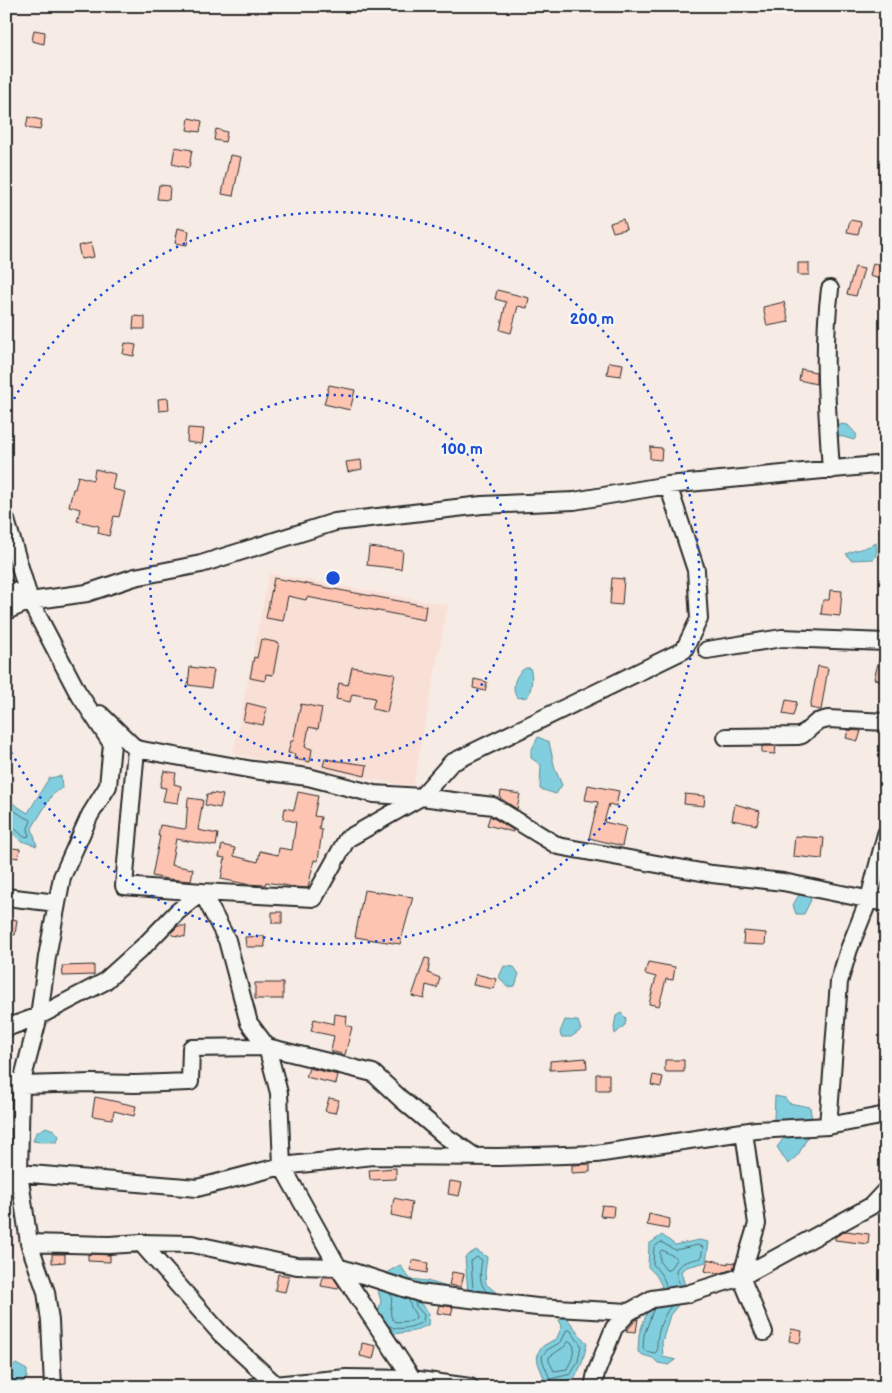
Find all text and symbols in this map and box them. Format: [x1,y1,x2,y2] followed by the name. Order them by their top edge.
[570,310,614,329] text: 200 m
[441,440,483,459] text: 100 m
[324,569,342,587] centre of rings

